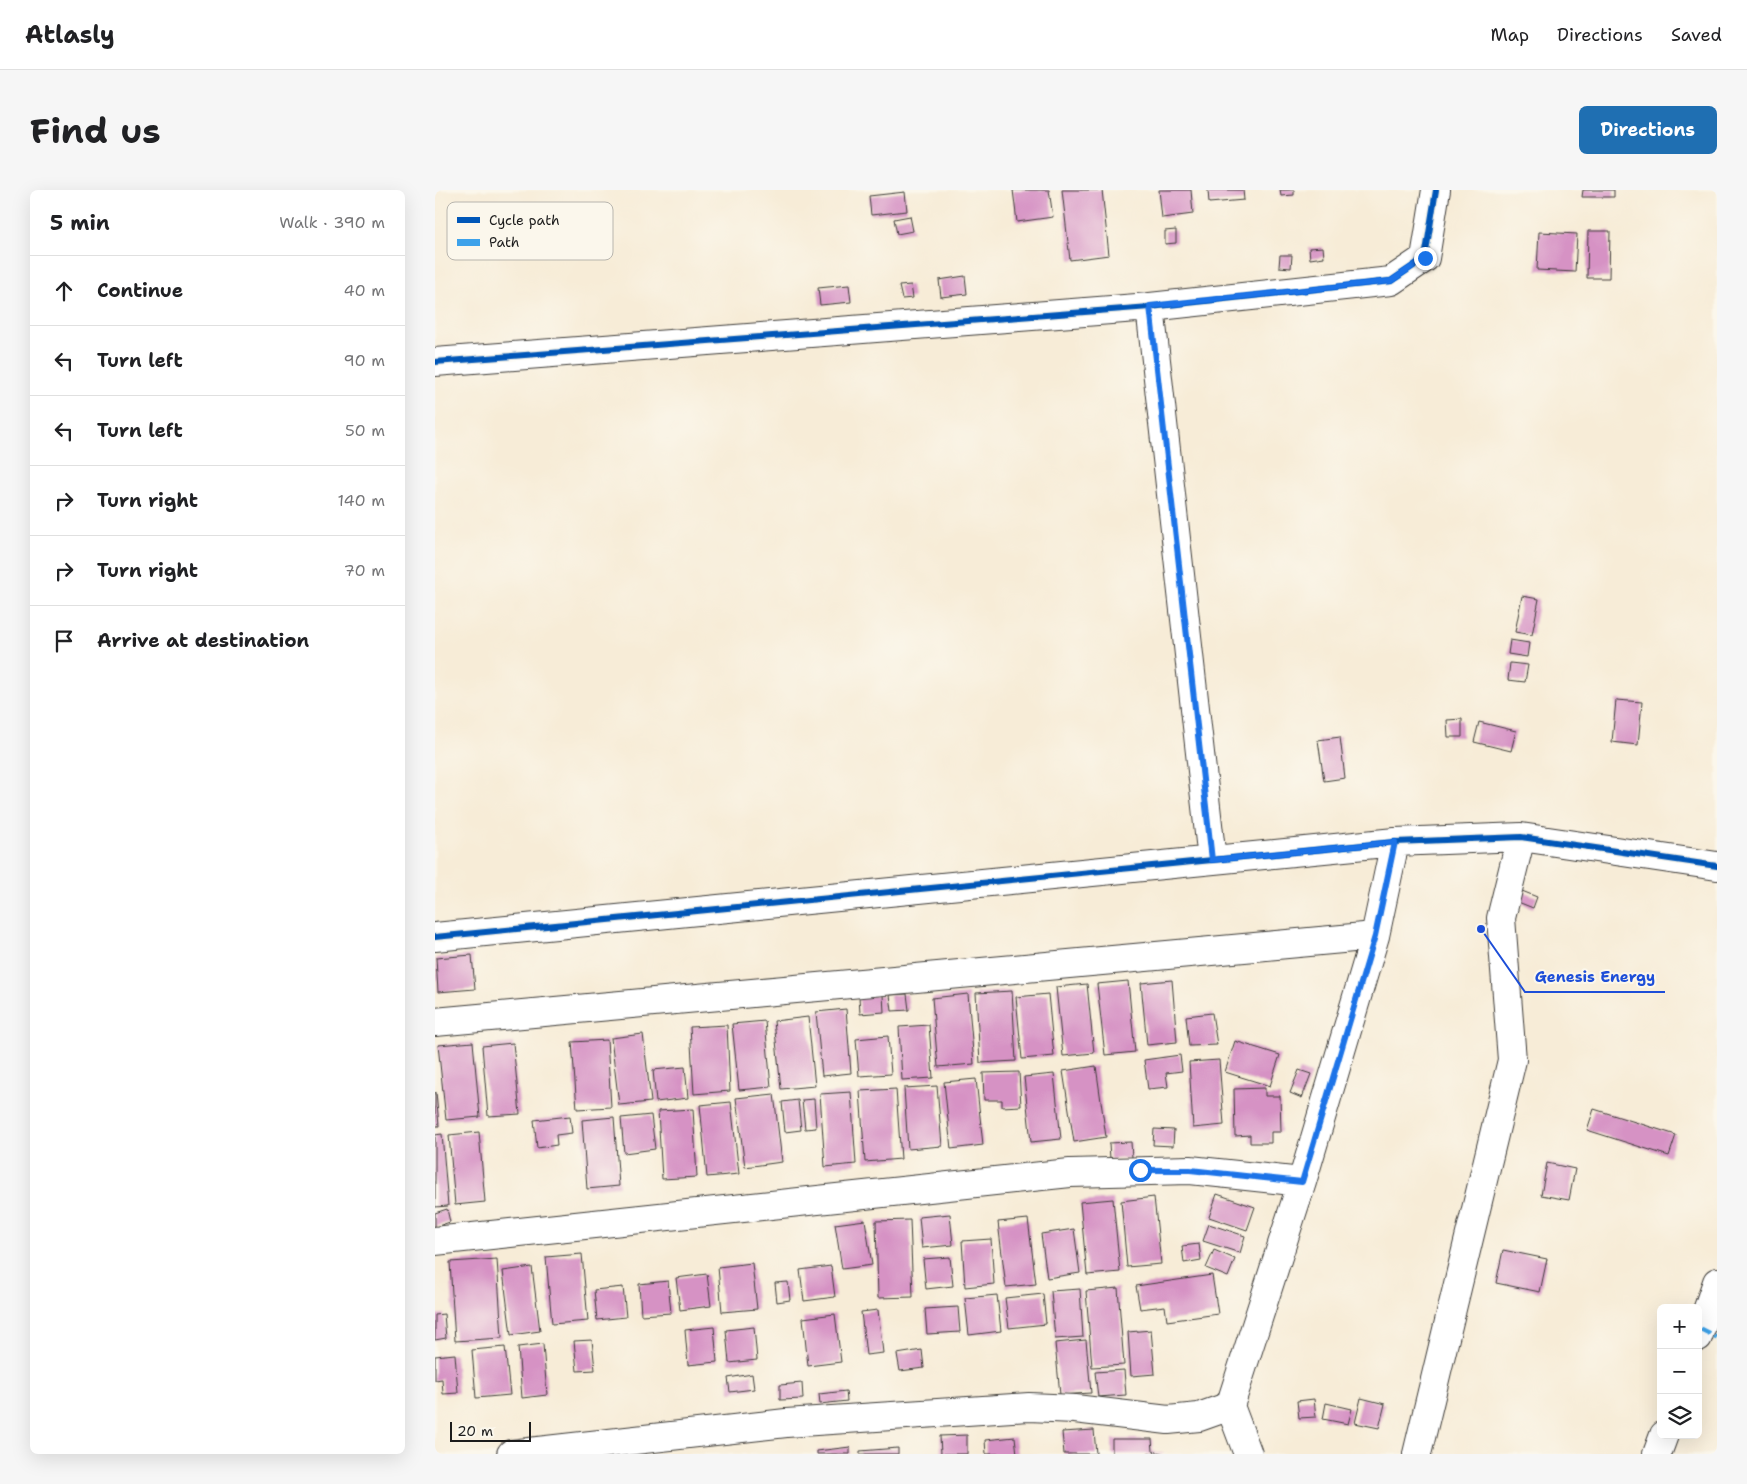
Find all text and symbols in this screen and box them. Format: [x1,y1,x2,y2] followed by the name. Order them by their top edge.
[25,19,115,51] text: Atlasly
[1491,23,1529,47] text: Map
[1557,23,1643,47] text: Directions
[1671,23,1722,47] text: Saved
[1579,106,1717,154] button: Directions
[30,107,161,154] text: Find us
[447,202,613,260] legend
[50,209,110,237] text: 5 min
[489,211,560,229] text: Cycle path
[279,212,385,233] text: Walk · 390 m
[489,233,520,251] text: Path
[1414,247,1437,270] route end
[50,277,78,305] icon: ahead
[97,278,183,303] text: Continue
[343,280,385,301] text: 40 m
[50,347,78,375] icon: left
[97,348,183,373] text: Turn left
[344,350,385,371] text: 90 m
[50,417,78,445] icon: left
[97,418,183,443] text: Turn left
[345,420,385,441] text: 50 m
[50,487,78,515] icon: right
[97,488,198,513] text: Turn right
[338,490,385,511] text: 140 m
[50,557,78,585] icon: right
[97,558,198,583] text: Turn right
[344,560,385,581] text: 70 m
[50,627,78,655] icon: arrive
[97,628,309,653] text: Arrive at destination
[1525,962,1665,992] callout: Genesis Energy
[1535,967,1655,987] text: Genesis Energy
[1129,1159,1152,1182] route start
[1657,1304,1702,1439] map controls
[1657,1304,1702,1349] button: +
[1657,1349,1702,1394] button: −
[1657,1394,1702,1439] button: layers
[450,1419,531,1442] scale bar
[457,1422,493,1440] text: 20 m

